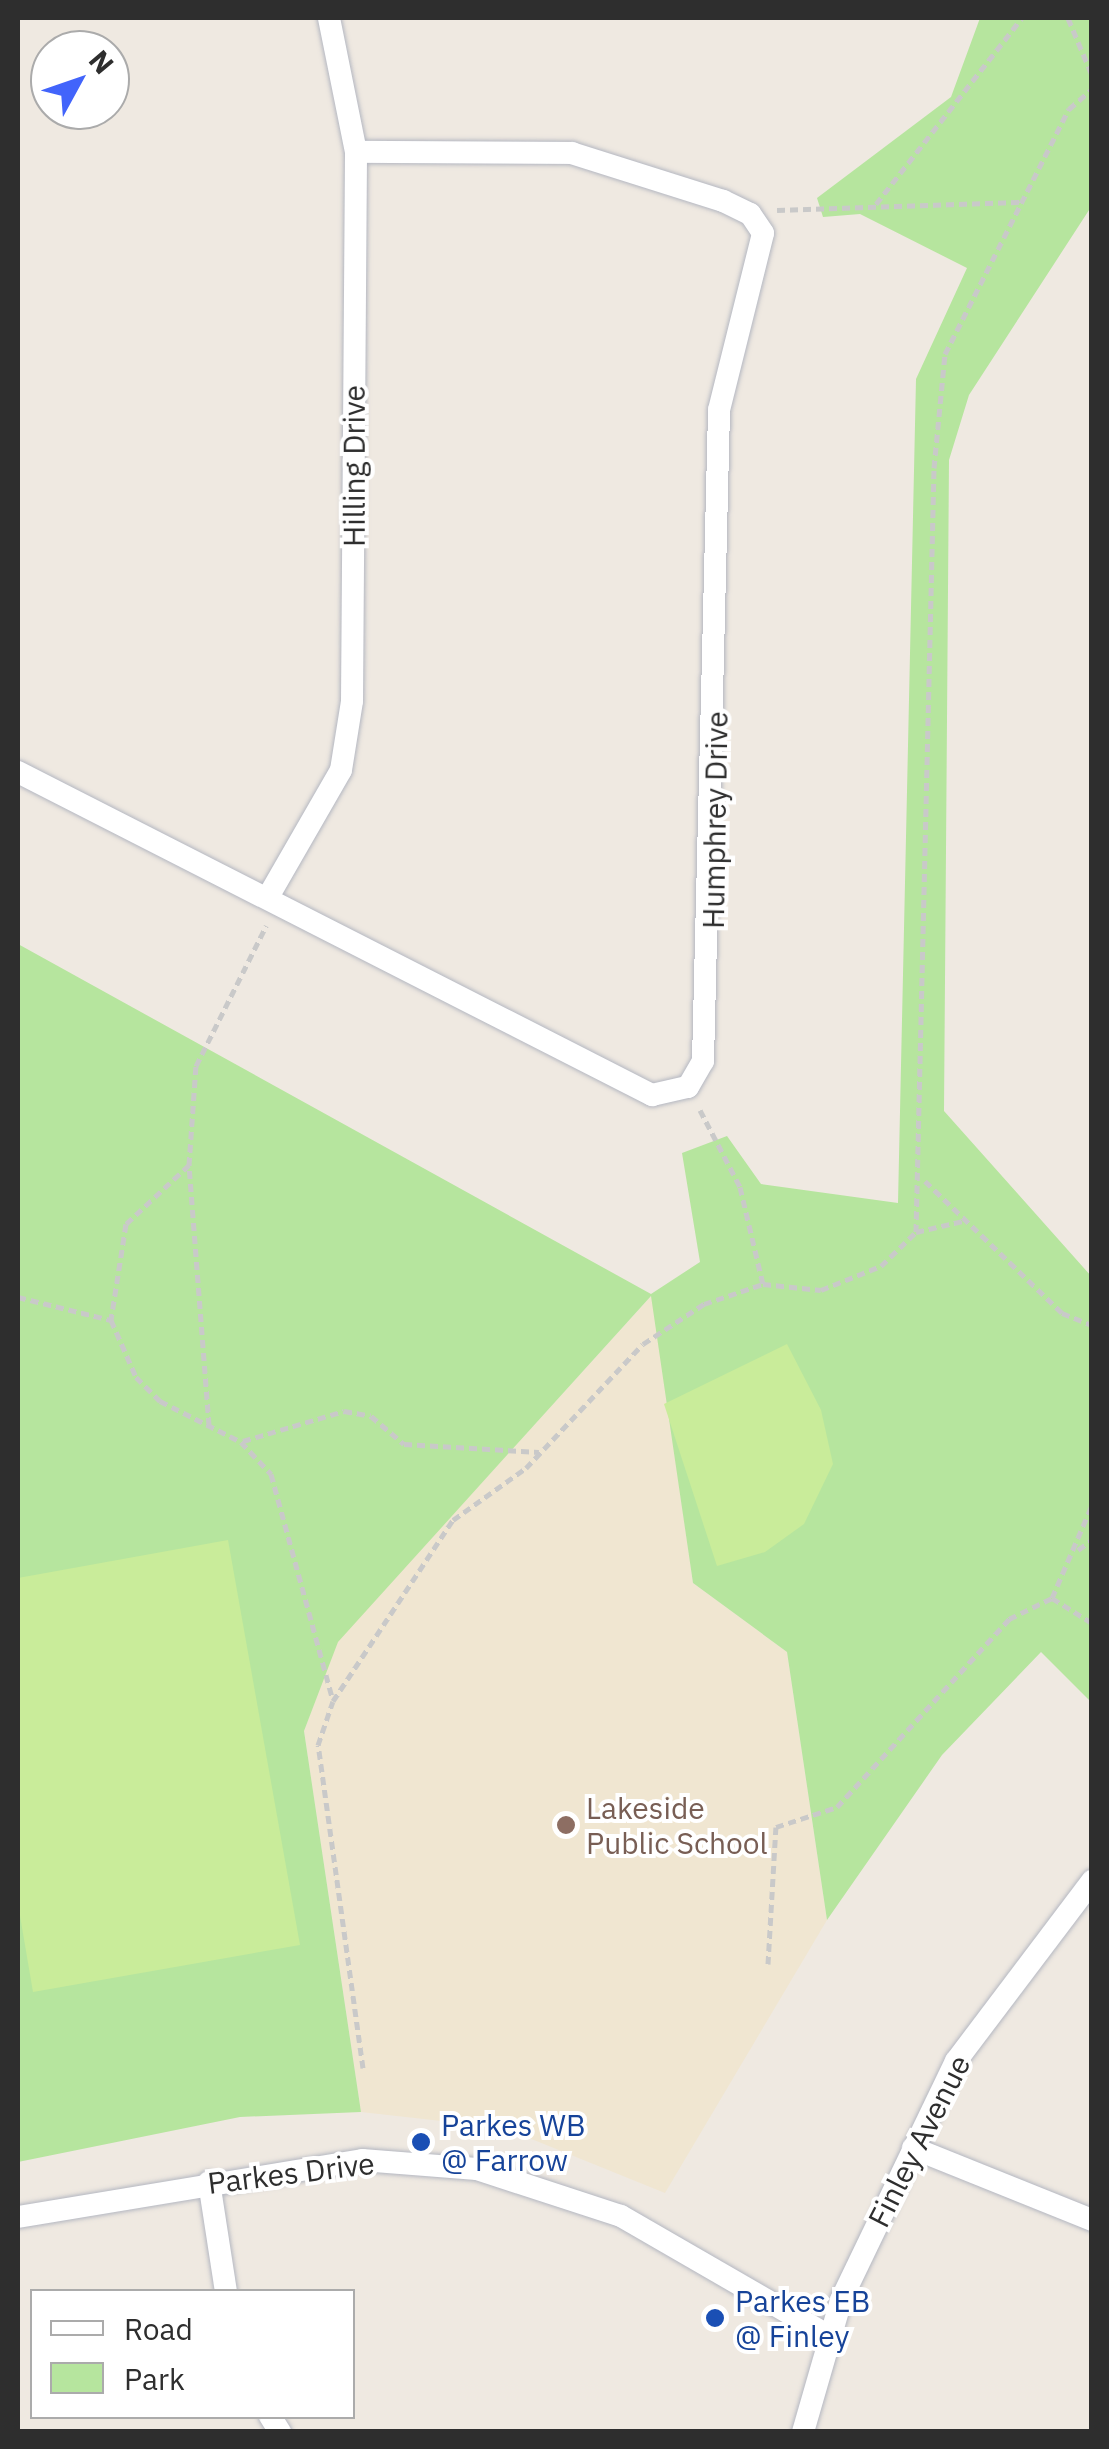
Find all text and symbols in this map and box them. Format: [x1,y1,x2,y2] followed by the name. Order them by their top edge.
[30,30,130,130] north arrow
[81,42,123,81] text: N
[336,385,372,547] street label: Hilling Drive
[695,711,735,929] street label: Humphrey Drive
[586,1790,768,1860] place label: Lakeside Public School
[555,1814,577,1836] marker: Lakeside Public School
[860,2049,978,2233] street label: Finley Avenue
[441,2107,586,2178] place label: Parkes WB @ Farrow
[410,2131,432,2153] marker: Parkes WB @ Farrow
[205,2145,377,2201] street label: Parkes Drive
[735,2283,870,2354] place label: Parkes EB @ Finley
[30,2289,355,2419] legend
[704,2307,726,2329] marker: Parkes EB @ Finley
[124,2309,193,2348] text: Road
[124,2359,185,2398] text: Park

